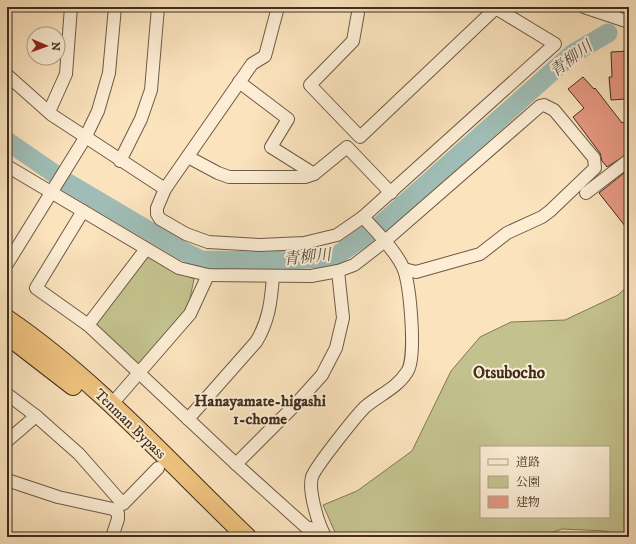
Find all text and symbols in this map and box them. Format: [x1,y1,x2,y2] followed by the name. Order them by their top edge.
[26,26,66,66] north arrow
[546,35,598,81] water label: 青柳川
[48,42,62,51] text: N
[282,244,334,269] water label: 青柳川
[473,362,545,384] district label: Otsubocho
[90,385,170,463] street label: Tenman Bypass
[194,391,326,429] district label: Hanayamate-higashi 1-chome
[480,446,610,518] legend
[516,455,540,470] text: 道路
[516,475,540,490] text: 公園
[516,495,540,510] text: 建物

